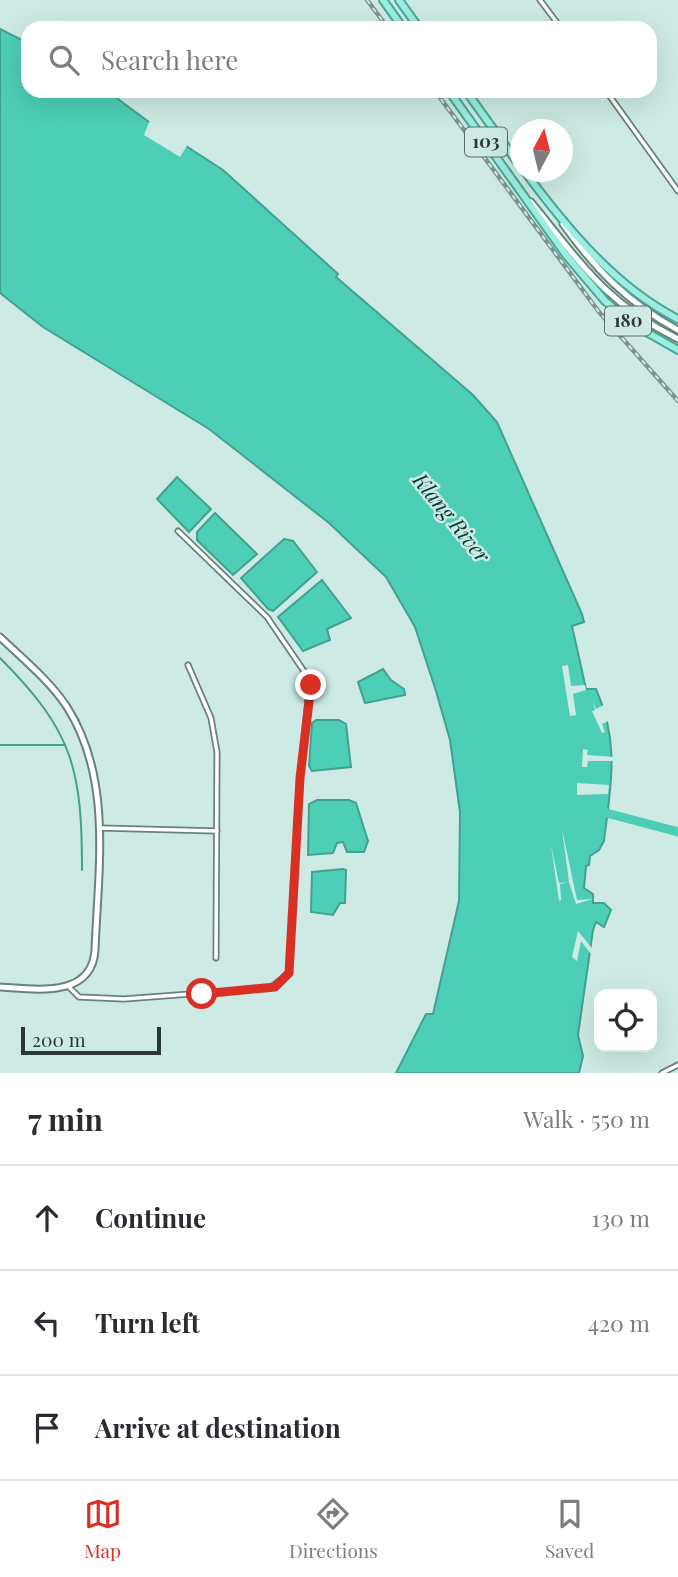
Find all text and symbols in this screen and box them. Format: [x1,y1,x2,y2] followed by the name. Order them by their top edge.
[21,21,657,98] search box
[45,41,83,79] icon: search
[101,42,238,77] text: Search here
[510,119,573,182] north arrow
[465,127,507,156] road number: 103
[605,306,651,335] road number: 180
[407,465,498,568] water label: Klang River
[295,669,326,700] route end
[186,978,217,1009] route start
[594,989,657,1052] map controls
[594,989,657,1052] button: locate
[21,1024,161,1056] scale bar
[32,1026,86,1052] text: 200 m
[28,1099,103,1139] text: 7 min
[523,1103,650,1134] text: Walk · 550 m
[28,1199,66,1237] icon: ahead
[95,1200,206,1235] text: Continue
[592,1202,650,1233] text: 130 m
[28,1304,66,1342] icon: left
[95,1305,200,1340] text: Turn left
[588,1307,650,1338] text: 420 m
[28,1409,66,1447] icon: arrive
[95,1410,341,1445] text: Arrive at destination
[84,1495,122,1563] tab: Map
[289,1495,378,1563] tab: Directions
[545,1495,594,1563] tab: Saved

